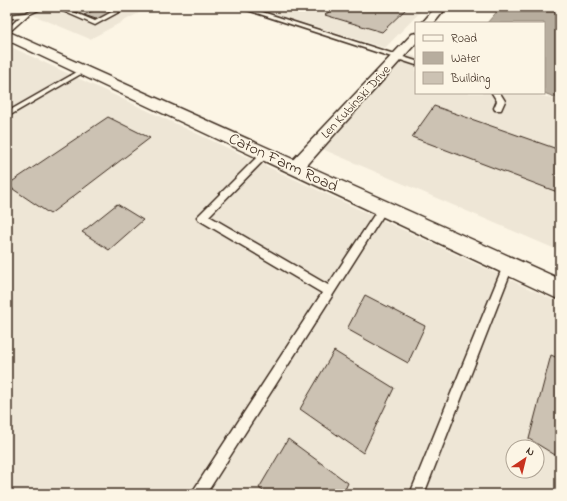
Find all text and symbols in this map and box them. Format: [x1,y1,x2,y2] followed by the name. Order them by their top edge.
[415,22,545,94] legend
[451,30,477,48] text: Road
[451,50,480,68] text: Water
[317,61,395,143] street label: Len Kubinski Drive
[450,70,490,89] text: Building
[224,127,342,199] street label: Caton Farm Road
[505,439,545,479] north arrow
[523,443,538,460] text: N

